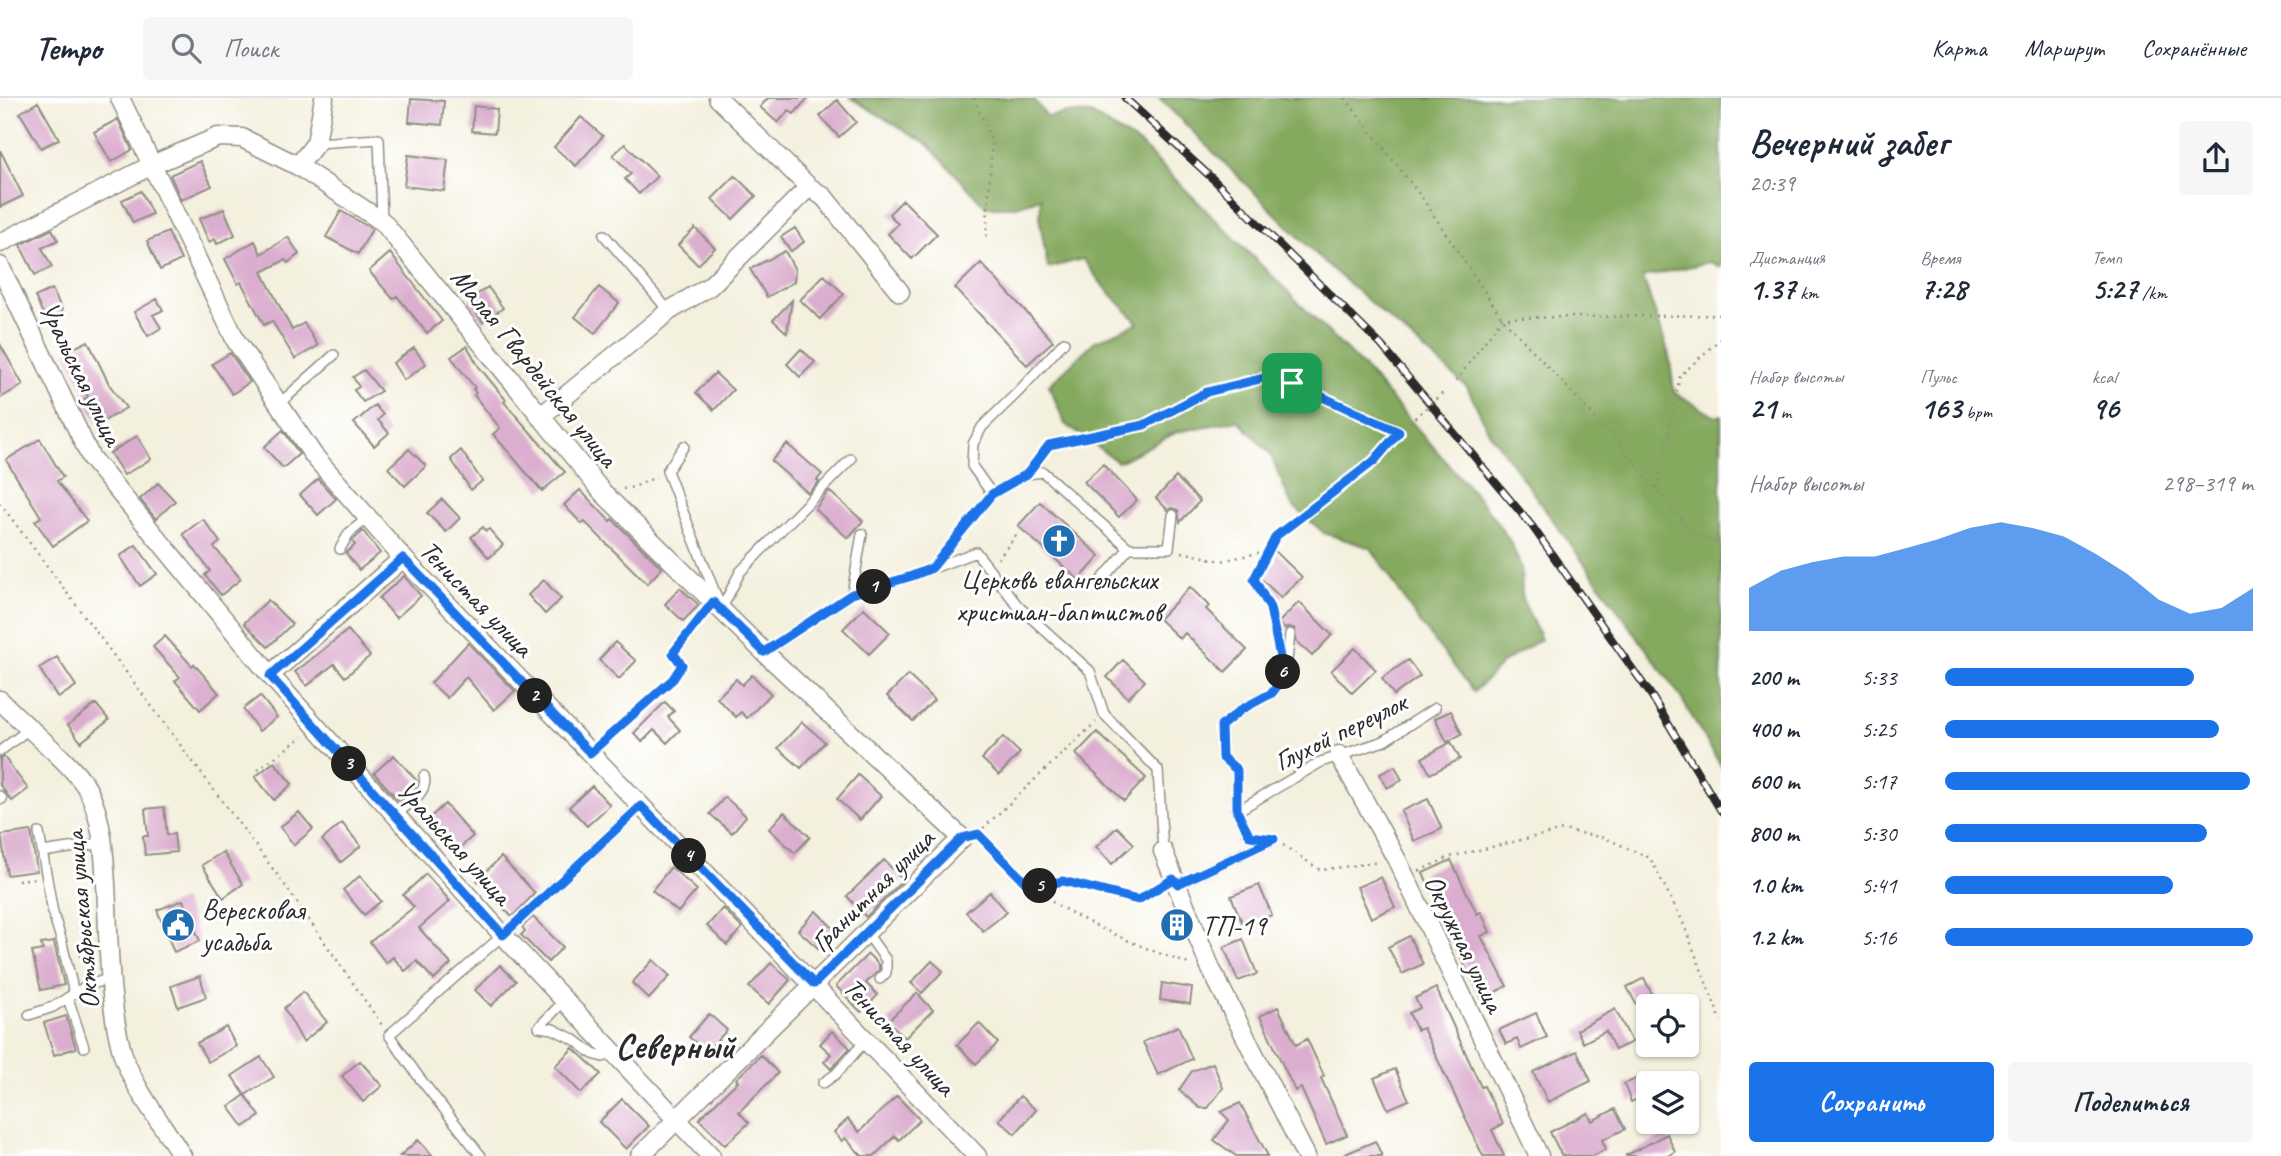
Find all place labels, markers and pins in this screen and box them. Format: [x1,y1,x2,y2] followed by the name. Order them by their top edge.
[1262,353,1322,413] pin
[1040,522,1078,560] church icon: Церковь евангельских христиан-баптистов
[956,562,1167,629] place label: Церковь евангельских христиан-баптистов
[856,570,892,604] pin: 1
[1266,654,1300,690] pin: 6
[518,678,552,714] pin: 2
[332,746,366,782] pin: 3
[672,838,706,874] pin: 4
[1023,868,1058,904] pin: 5
[200,892,307,959] place label: Вересковая усадьба
[159,906,197,944] public building icon: Вересковая усадьба
[1158,906,1196,944] building icon: ТП-19
[1202,908,1268,943] place label: ТП-19

